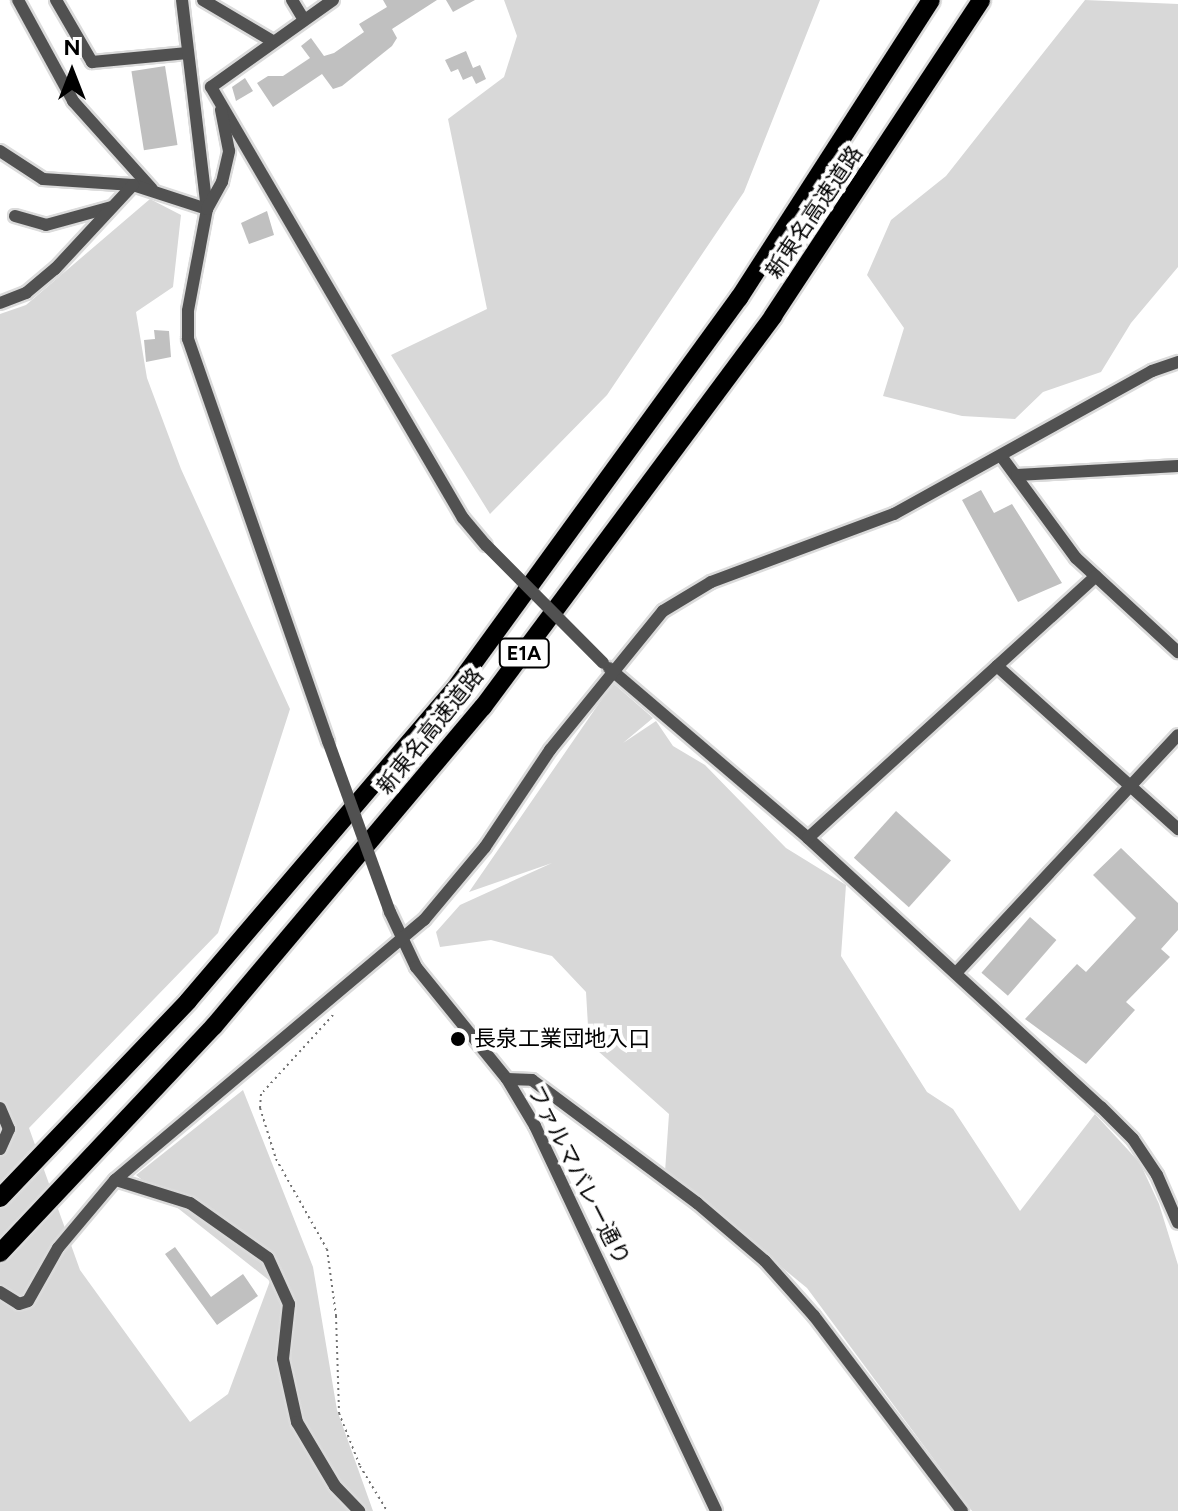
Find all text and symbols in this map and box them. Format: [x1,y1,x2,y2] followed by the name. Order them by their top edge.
[32,32,112,112] north arrow
[63,34,81,61] text: N
[760,141,868,283] street label: 新東名高速道路
[498,637,550,669] road number: E1A
[371,663,489,799] street label: 新東名高速道路
[474,1026,650,1052] place label: 長泉工業団地入口
[449,1030,467,1048] marker: 長泉工業団地入口
[522,1081,636,1269] street label: ファルマバレー通り

